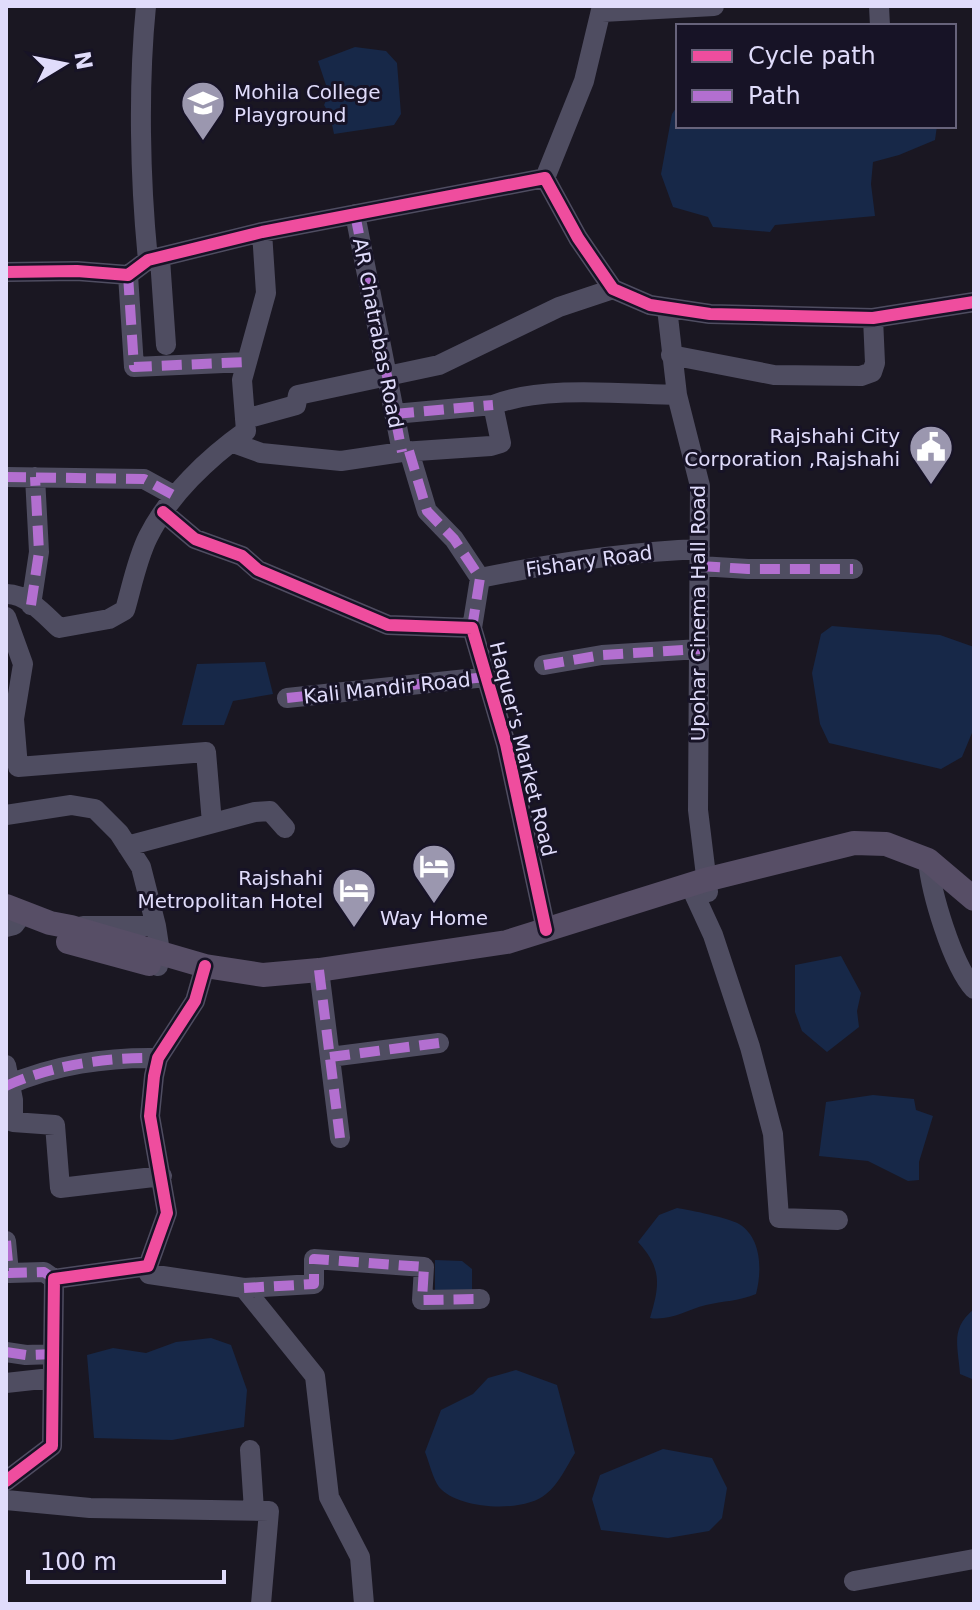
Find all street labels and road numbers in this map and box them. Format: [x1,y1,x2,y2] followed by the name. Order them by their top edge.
[348,236,408,430] street label: AR Chatrabas Road
[686,485,710,741] street label: Upohar Cinema Hall Road
[524,540,654,582] street label: Fishary Road
[485,639,561,859] street label: Haquer's Market Road
[302,667,472,709] street label: Kali Mandir Road

